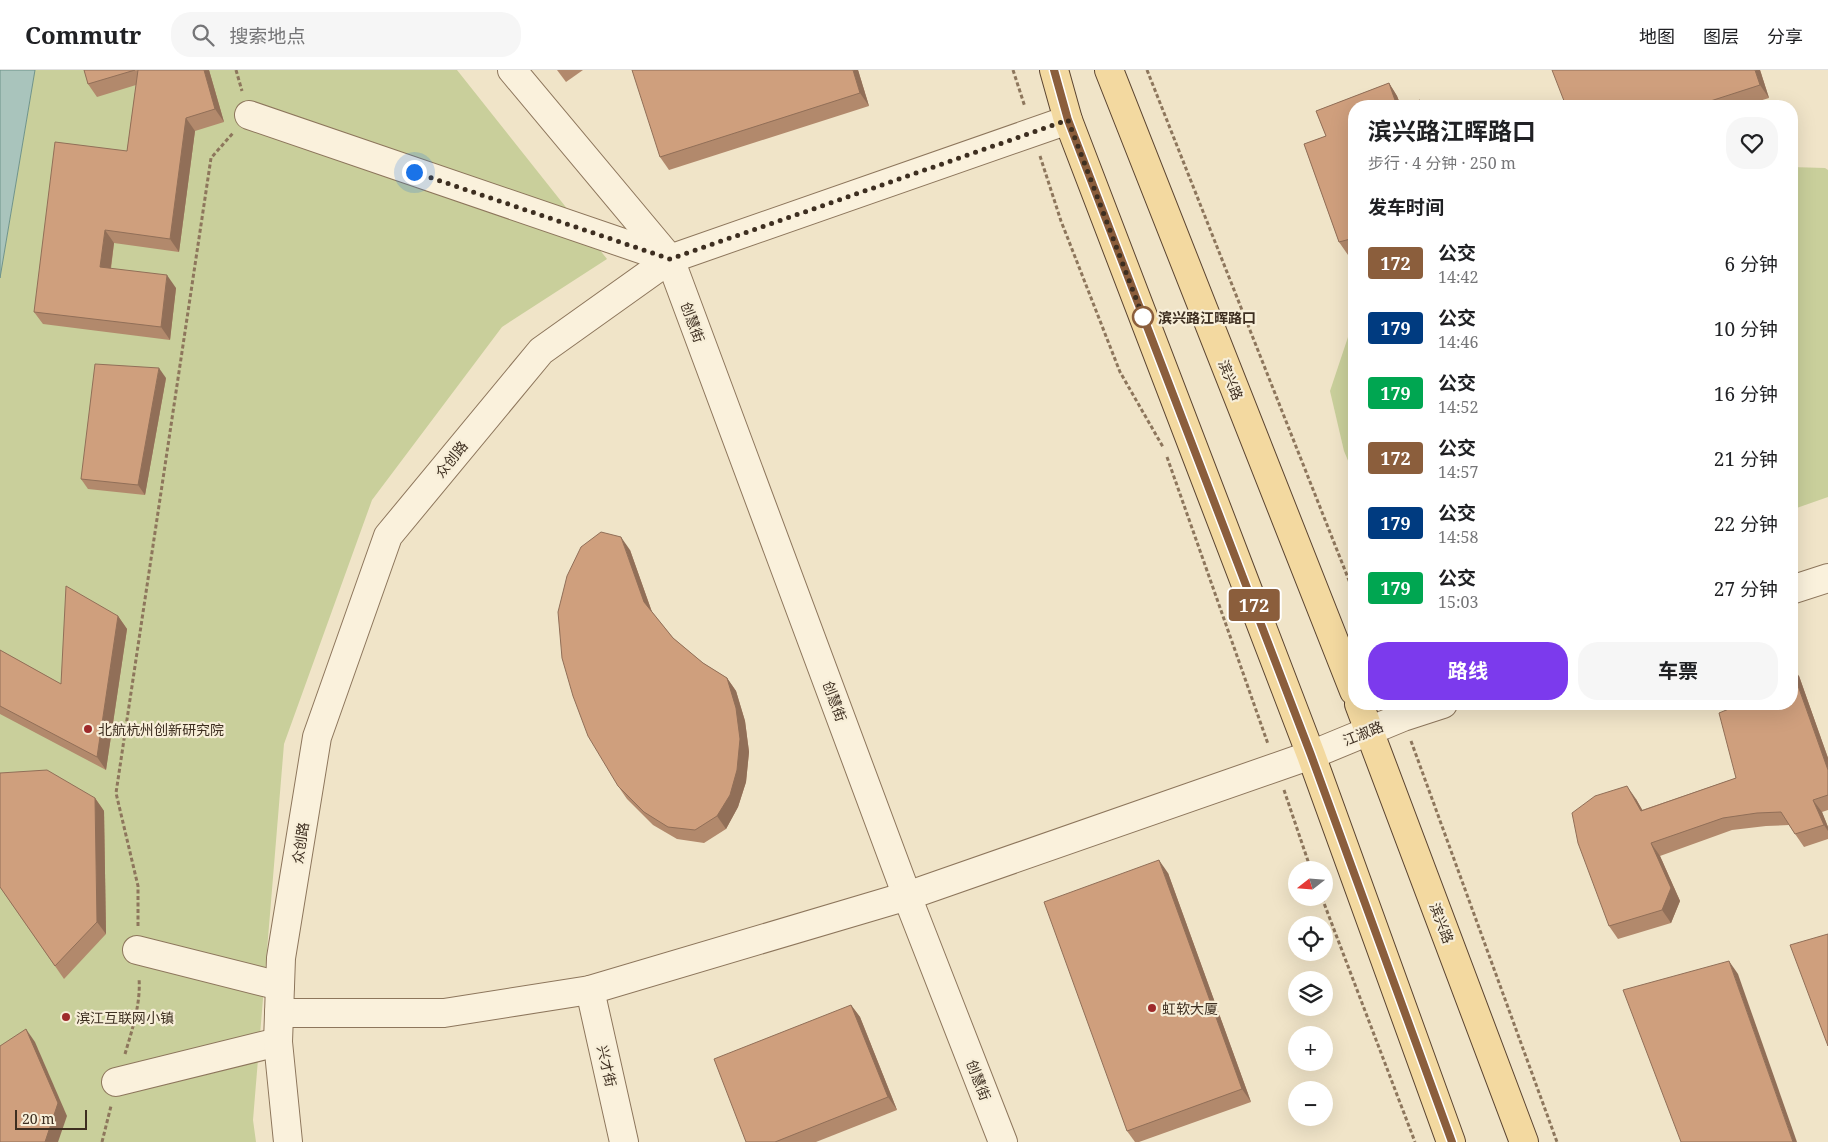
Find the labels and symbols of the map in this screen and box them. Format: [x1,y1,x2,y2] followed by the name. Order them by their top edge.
[402,160,427,185] your location
[677,299,709,345] street label: 创慧街
[1132,306,1154,328] marker: 滨兴路江晖路口
[1158,308,1256,327] place label: 滨兴路江晖路口
[1214,357,1248,403] street label: 滨兴路
[430,437,472,481] street label: 众创路
[1225,589,1283,621] line badge: 172
[819,678,851,724] street label: 创慧街
[1340,716,1386,750] street label: 江淑路
[98,720,224,739] place label: 北航杭州创新研究院
[82,723,94,735] marker: 北航杭州创新研究院
[287,821,313,865] street label: 众创路
[1288,861,1332,906] north arrow
[1426,900,1458,946] street label: 滨兴路
[1162,999,1218,1018] place label: 虹软大厦
[1146,1002,1158,1014] marker: 虹软大厦
[76,1008,174,1027] place label: 滨江互联网小镇
[60,1011,72,1023] marker: 滨江互联网小镇
[593,1043,621,1089] street label: 兴才街
[963,1057,995,1103] street label: 创慧街
[15,1107,88,1130] scale bar

